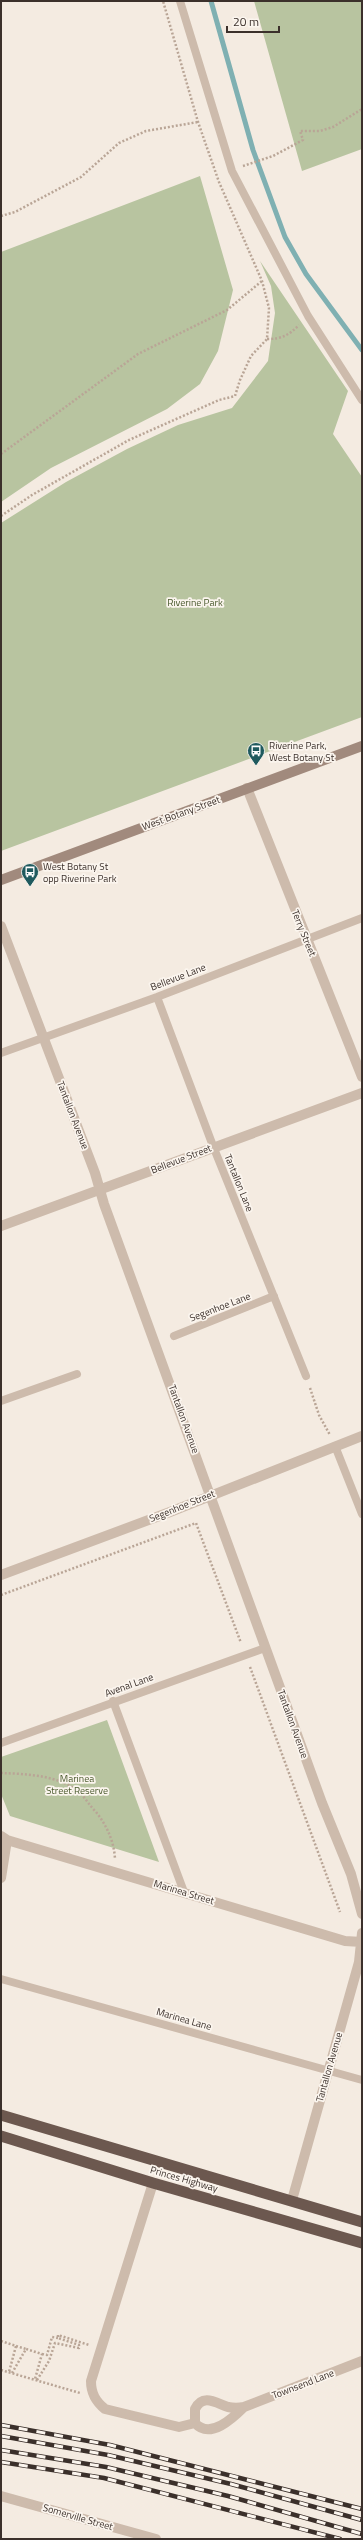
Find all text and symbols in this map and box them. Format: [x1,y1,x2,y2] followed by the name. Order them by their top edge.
[227,8,279,34] scale bar
[233,12,259,31] text: 20 m
[167,595,223,610] park label: Riverine Park
[269,738,335,765] place label: Riverine Park, West Botany St
[246,741,266,766] bus stop icon: Riverine Park, West Botany St
[140,792,223,834] street label: West Botany Street
[43,859,117,886] place label: West Botany St opp Riverine Park
[20,862,40,887] bus stop icon: West Botany St opp Riverine Park
[288,907,320,959] street label: Terry Street
[148,960,208,994] street label: Bellevue Lane
[53,1079,93,1151] street label: Tantallon Avenue
[148,1140,214,1177] street label: Bellevue Street
[221,1152,257,1214] street label: Tantallon Lane
[187,1289,253,1325] street label: Segenhoe Lane
[165,1383,203,1455] street label: Tantallon Avenue
[147,1486,218,1526] street label: Segenhoe Street
[103,1669,155,1701] street label: Avenal Lane
[274,1688,312,1760] street label: Tantallon Avenue
[46,1771,108,1798] park label: Marinea Street Reserve
[152,1876,217,1908] street label: Marinea Street
[155,2004,213,2034] street label: Marinea Lane
[312,2030,346,2104] street label: Tantallon Avenue
[148,2162,220,2196] street label: Princes Highway
[270,2365,336,2403] street label: Townsend Lane
[41,2500,115,2534] street label: Somerville Street

